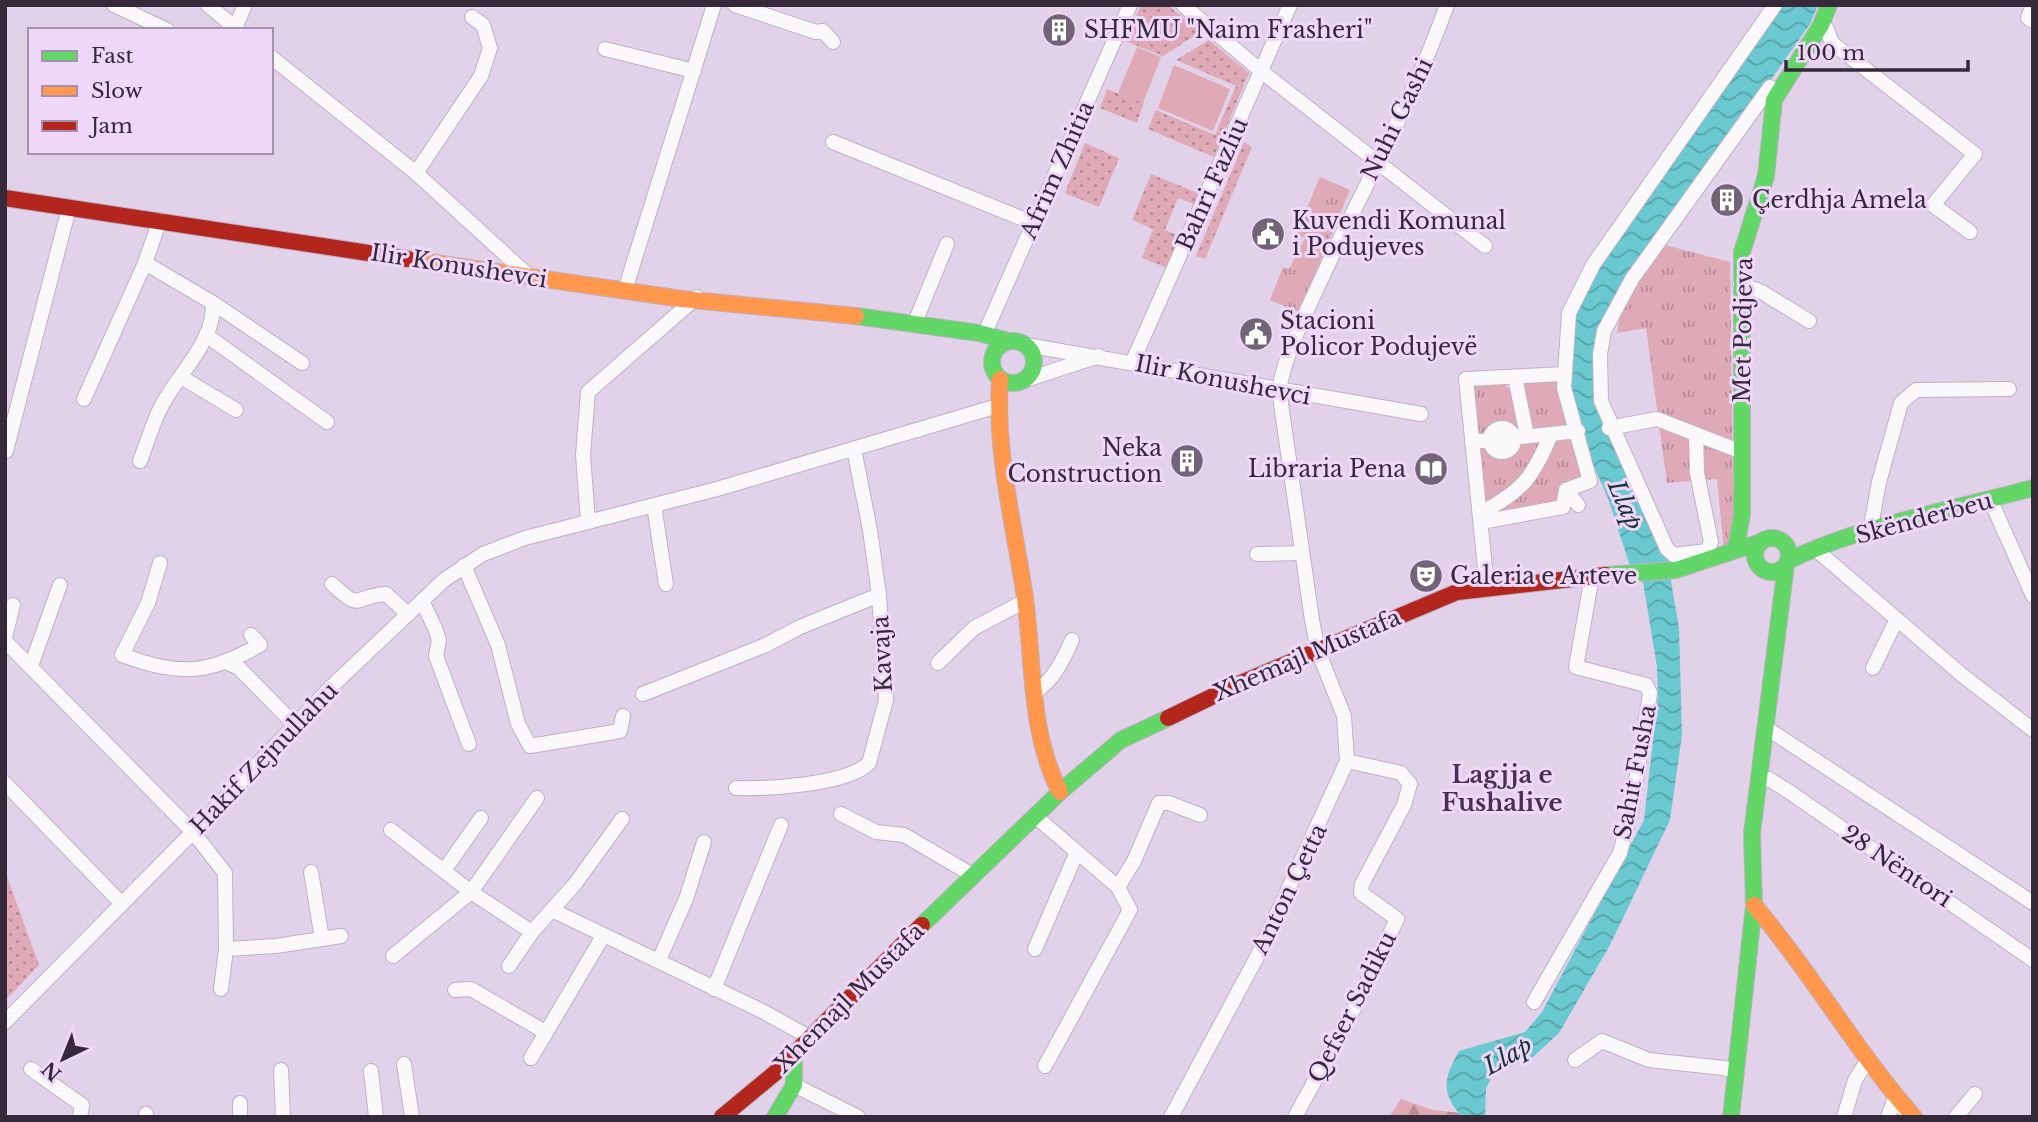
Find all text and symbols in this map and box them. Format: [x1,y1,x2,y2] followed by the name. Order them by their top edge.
[1040,11,1078,49] building icon: SHFMU "Naim Frasheri"
[1084,16,1372,44] place label: SHFMU "Naim Frasheri"
[28,28,273,154] legend
[1786,28,1968,72] scale bar
[1797,40,1865,66] text: 100 m
[91,43,133,69] text: Fast
[1355,53,1439,185] street label: Nuhi Gashi
[91,78,143,104] text: Slow
[1014,96,1100,244] street label: Afrim Zhitia
[88,113,133,139] text: Jam
[1170,113,1254,255] street label: Bahri Fazliu
[1708,181,1746,219] building icon: Çerdhja Amela
[1752,186,1927,214] place label: Çerdhja Amela
[1292,207,1506,261] place label: Kuvendi Komunal i Podujeves
[1249,215,1287,253] public building icon: Kuvendi Komunal i Podujeves
[369,238,549,294] street label: Ilir Konushevci
[1728,257,1758,403] street label: Met Podjeva
[1280,307,1477,361] place label: Stacioni Policor Podujevë
[1237,315,1275,353] public building icon: Stacioni Policor Podujevë
[1133,349,1313,411] street label: Ilir Konushevci
[1007,434,1162,488] place label: Neka Construction
[1168,442,1206,480] building icon: Neka Construction
[1412,450,1450,488] library icon: Libraria Pena
[1248,455,1406,483] place label: Libraria Pena
[1602,475,1649,534] water label: Llap
[1853,486,1995,550] street label: Skënderbeu
[1407,557,1445,595] theatre icon: Galeria e Arteve
[1450,562,1637,590] place label: Galeria e Arteve
[1209,603,1405,707] street label: Xhemajl Mustafa
[866,615,898,693] street label: Kavaja
[184,676,344,840] street label: Hakif Zejnullahu
[1608,702,1662,842] street label: Sahit Fusha
[1441,760,1563,817] district label: Lagjja e Fushalive
[1245,819,1333,960] street label: Anton Çetta
[1837,819,1957,913] street label: 28 Nëntori
[768,917,930,1079] street label: Xhemajl Mustafa
[1302,927,1402,1087] street label: Qefser Sadiku
[28,1024,98,1094] north arrow
[1477,1030,1537,1081] water label: Llap
[37,1056,66,1086] text: N

